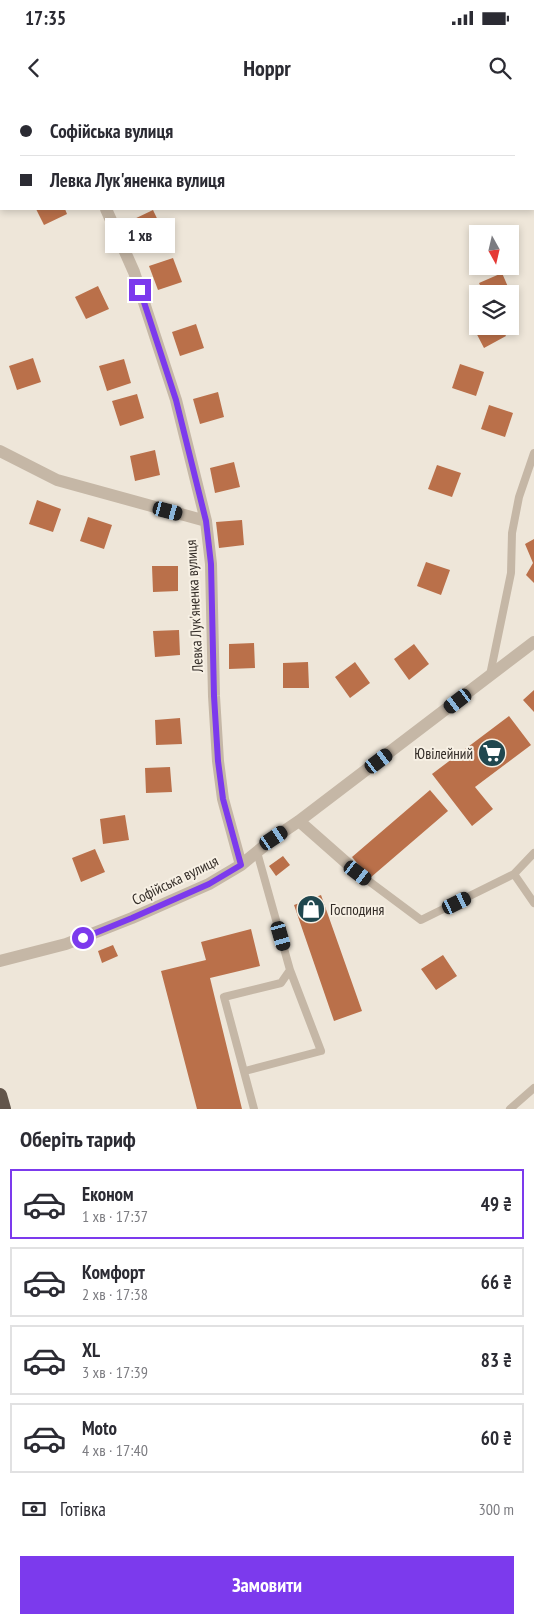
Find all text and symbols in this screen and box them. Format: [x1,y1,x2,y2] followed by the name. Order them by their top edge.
[25,6,66,30] text: 17:35
[20,54,48,82] icon: back
[243,54,291,82] text: Hoppr
[486,54,514,82] icon: search
[50,119,173,143] text: Софійська вулиця
[50,168,225,192] text: Левка Лук'яненка вулиця
[105,218,175,252] callout: 1 хв
[128,225,152,245] text: 1 хв
[469,225,519,275] north arrow
[469,225,519,335] map controls
[129,279,151,301] route end
[469,285,519,335] button: layers
[151,500,184,522] car
[181,539,207,674] street label: Левка Лук'яненка вулиця
[441,686,474,716] car
[477,738,507,768] supermarket icon: Ювілейний
[414,744,473,763] place label: Ювілейний
[362,746,395,776] car
[257,823,290,853] car
[129,851,221,909] street label: Софійська вулиця
[341,858,374,888] car
[440,890,473,916] car
[296,894,326,924] shop icon: Господиня
[330,900,384,919] place label: Господиня
[269,920,292,952] car
[72,927,94,949] route start
[20,1125,136,1153] text: Оберіть тариф
[22,1182,67,1227] icon: car
[82,1182,134,1206] text: Економ
[481,1192,512,1216] text: 49 ₴
[82,1206,148,1226] text: 1 хв · 17:37
[22,1260,67,1305] icon: car
[82,1260,145,1284] text: Комфорт
[481,1270,512,1294] text: 66 ₴
[82,1284,148,1304] text: 2 хв · 17:38
[22,1338,67,1383] icon: car
[82,1338,100,1362] text: XL
[481,1348,512,1372] text: 83 ₴
[82,1362,148,1382] text: 3 хв · 17:39
[22,1416,67,1461] icon: car
[82,1416,117,1440] text: Moto
[481,1426,512,1450] text: 60 ₴
[82,1440,148,1460] text: 4 хв · 17:40
[20,1495,48,1523] icon: cash
[60,1497,106,1521] text: Готівка
[479,1499,514,1519] text: 300 m
[20,1556,514,1614] button: Замовити

